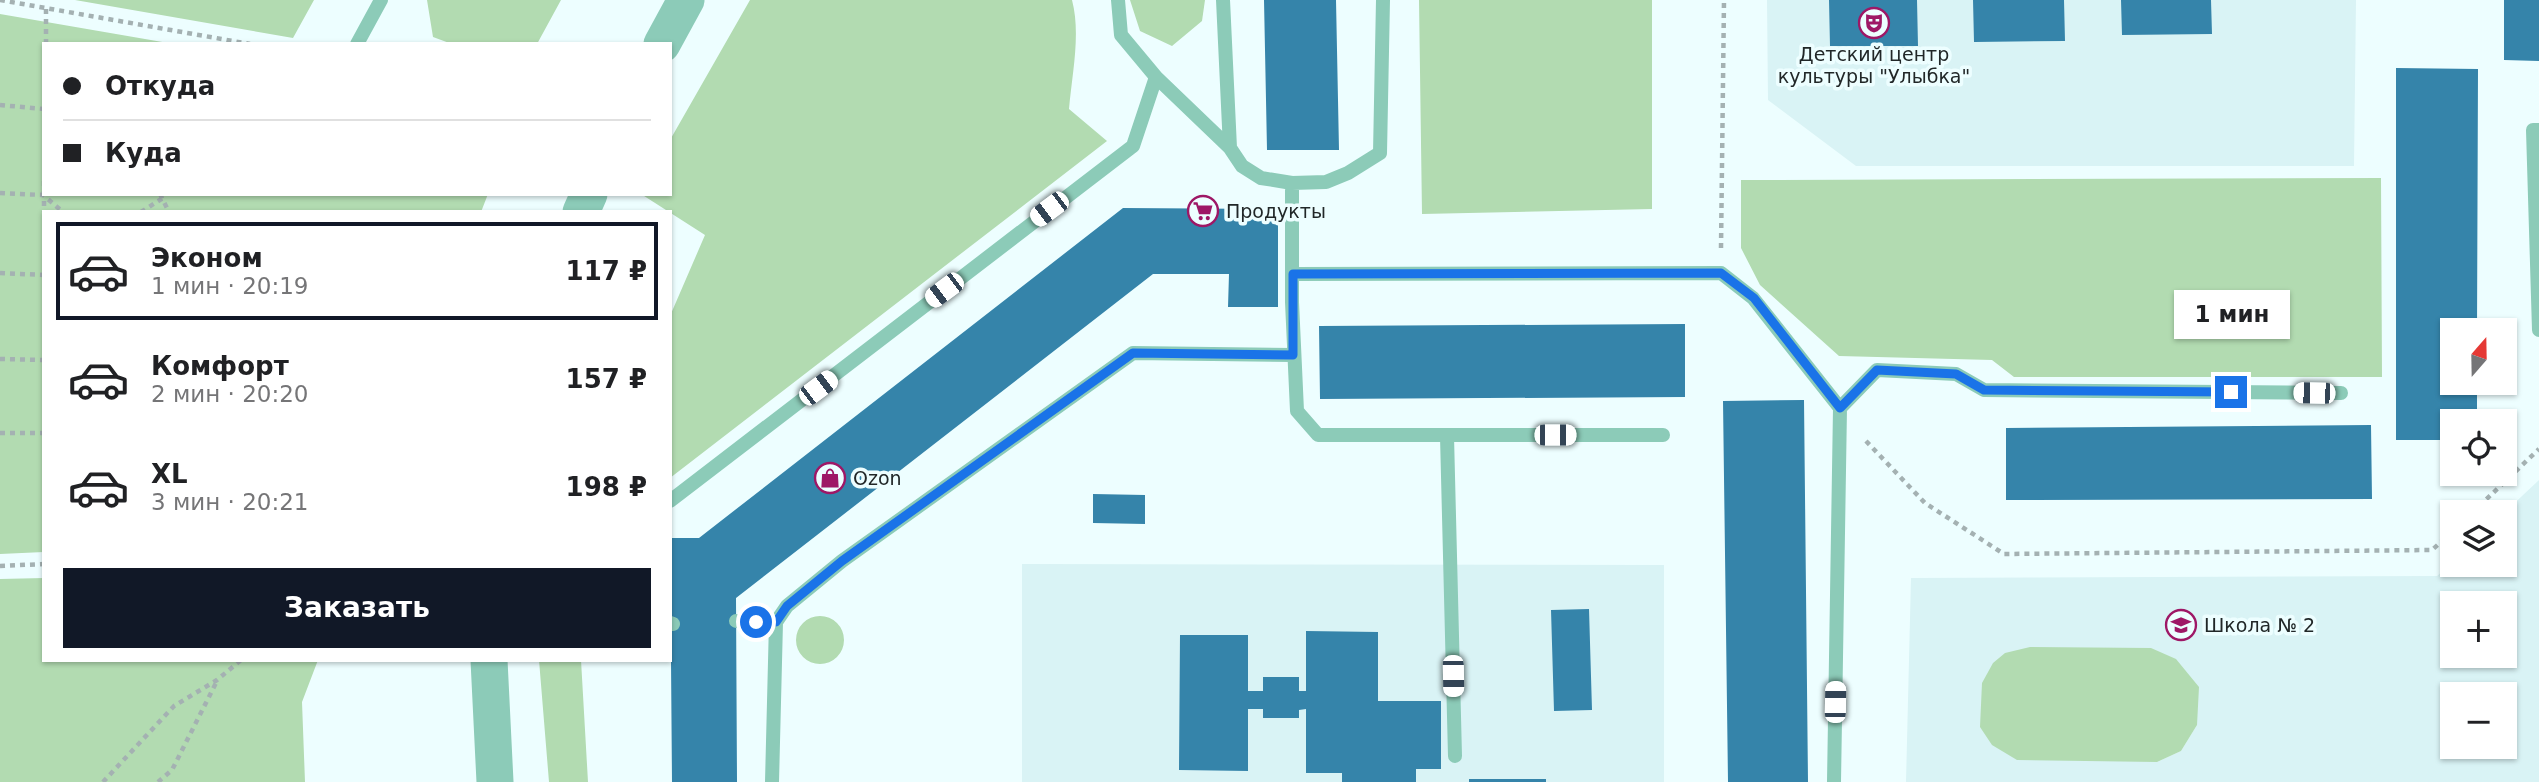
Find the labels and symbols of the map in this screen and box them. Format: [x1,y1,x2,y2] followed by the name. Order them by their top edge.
[1857,6,1891,40] theatre icon: Детский центр культуры "Улыбка"
[1778,43,1970,87] place label: Детский центр культуры "Улыбка"
[1026,188,1073,230] car
[1186,194,1220,228] supermarket icon: Продукты
[1226,200,1326,222] place label: Продукты
[921,269,968,311] car
[2173,290,2289,340] callout: 1 мин
[2440,318,2516,396] north arrow
[795,367,842,409] car
[2215,376,2247,408] route end
[2293,382,2336,404] car
[1535,425,1577,446] car
[813,461,847,495] shop icon: Ozon
[853,467,902,489] place label: Ozon
[740,606,772,638] route start
[2164,608,2198,642] school or university icon: Школа № 2
[2204,614,2315,636] place label: Школа № 2
[1443,655,1464,697] car
[1825,681,1846,723] car

